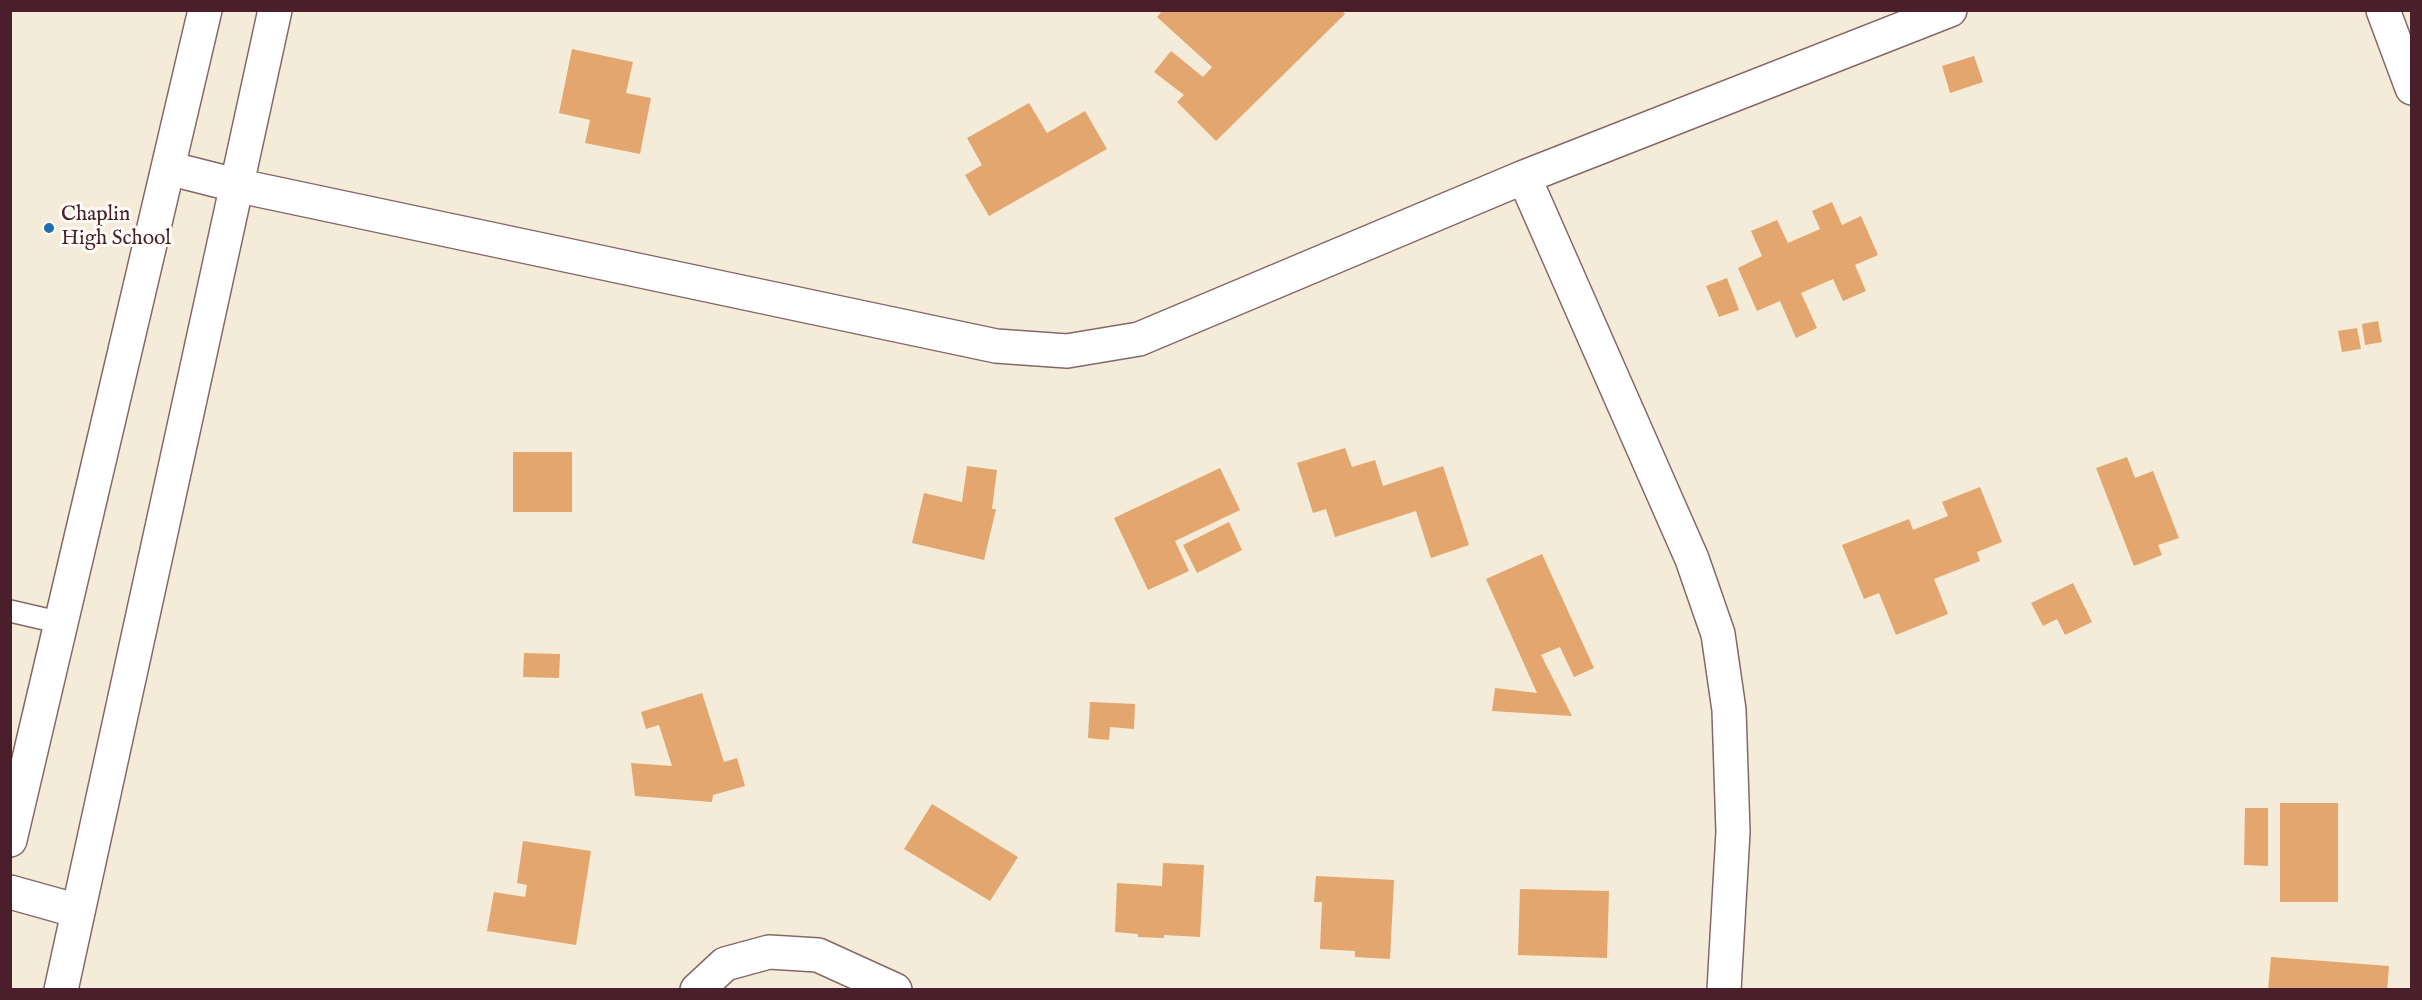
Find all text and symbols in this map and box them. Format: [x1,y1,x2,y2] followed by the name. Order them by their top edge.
[61,203,171,253] place label: Chaplin High School
[42,221,56,235] marker: Chaplin High School

